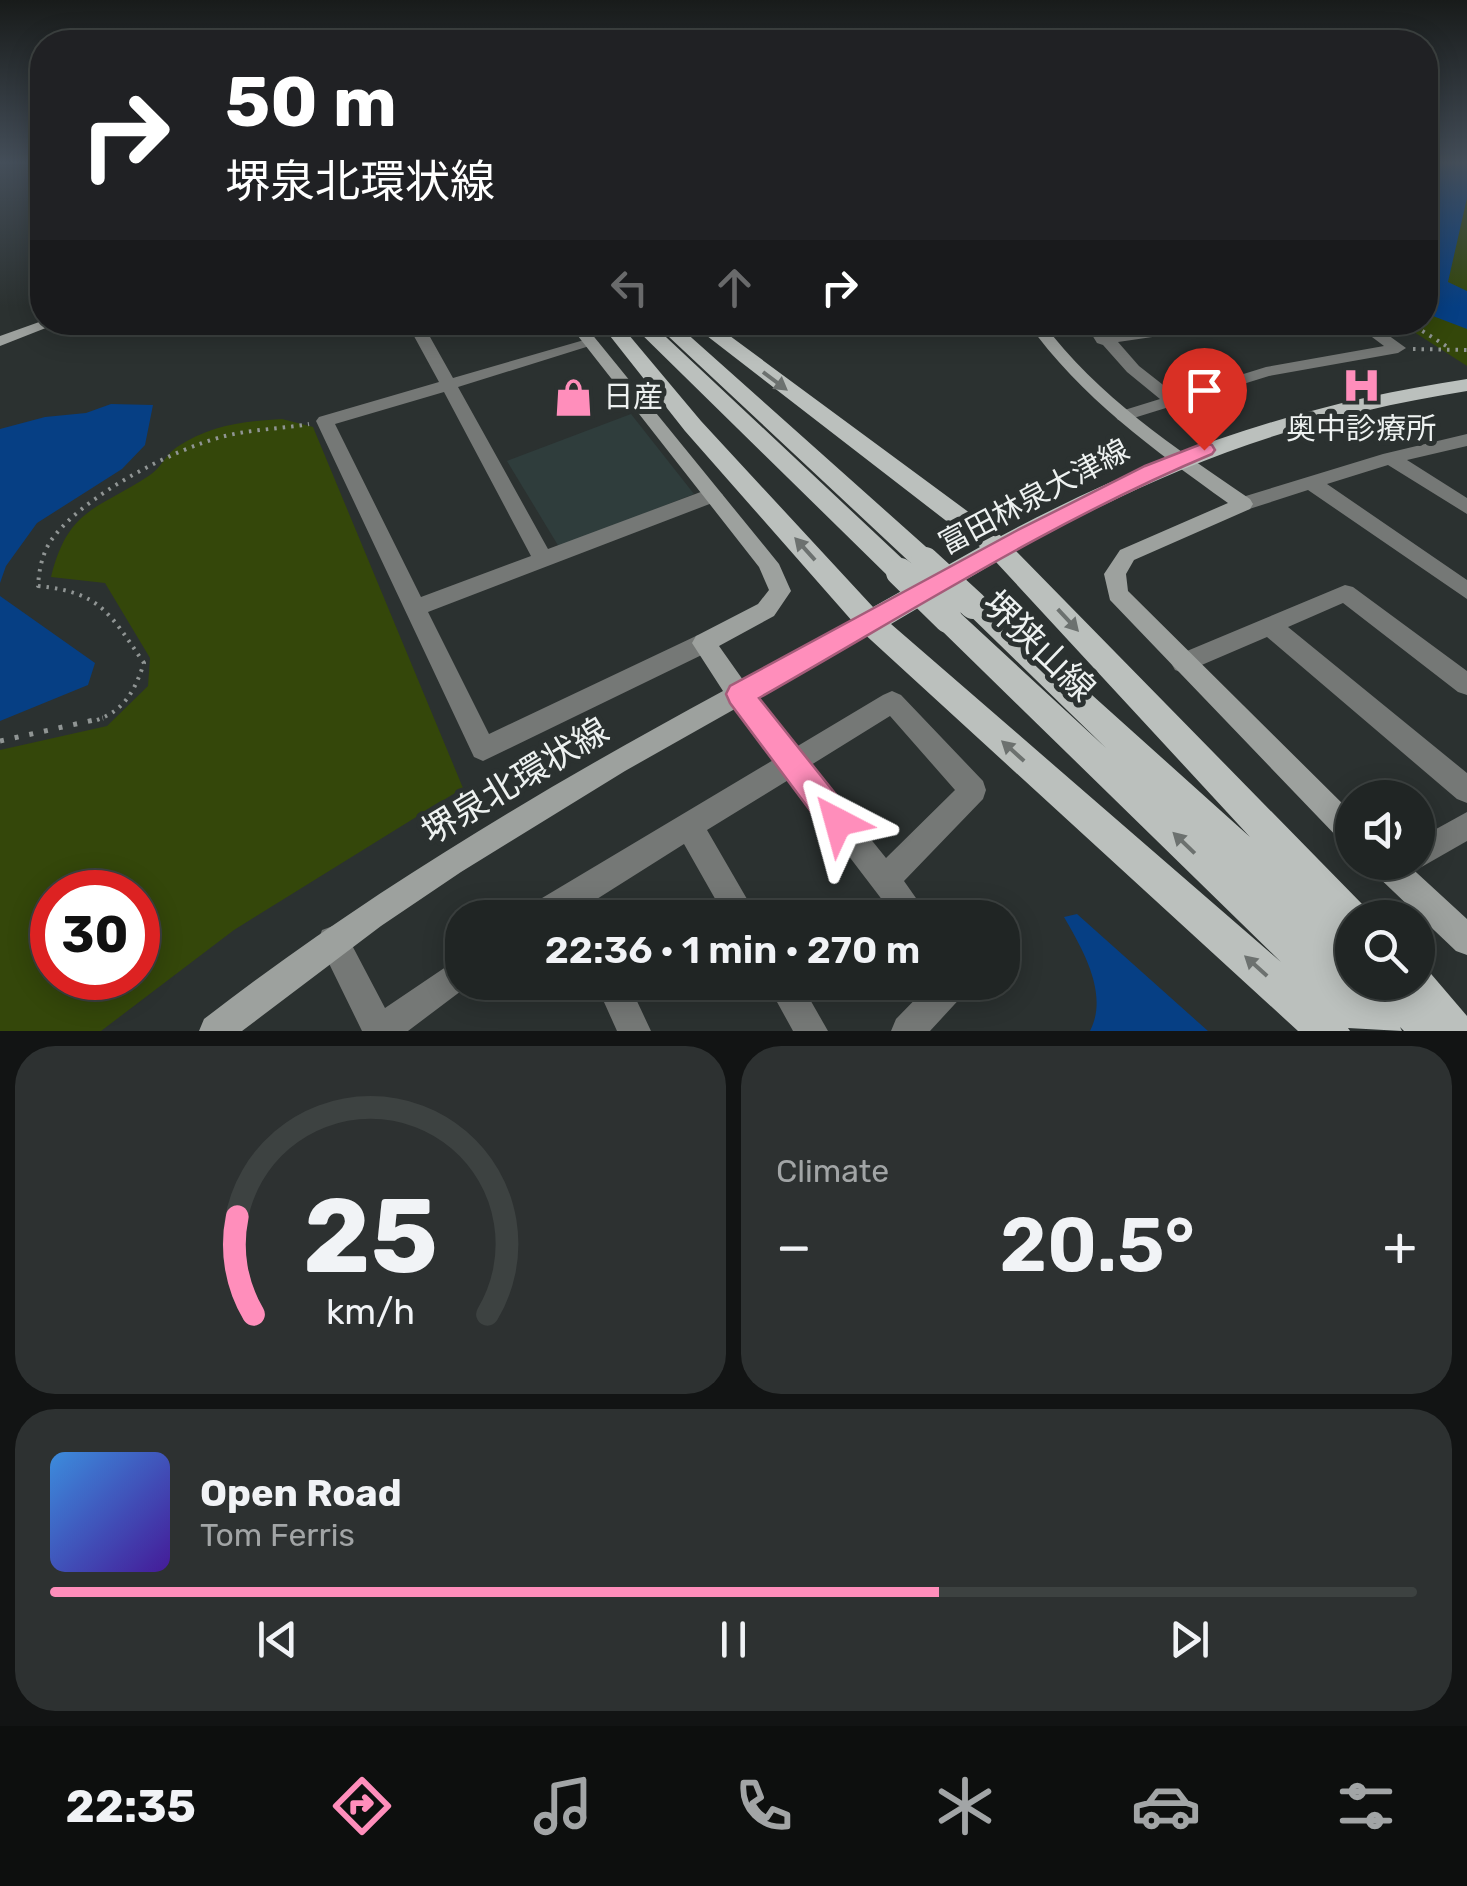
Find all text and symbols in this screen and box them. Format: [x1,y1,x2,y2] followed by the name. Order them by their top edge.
[225,61,397,144] text: 50 m
[60,70,190,200] icon: right
[225,155,495,208] text: 堺泉北環状線
[602,260,657,315] icon: left
[707,260,762,315] icon: ahead
[812,260,867,315] icon: right
[1162,348,1247,451] pin
[1177,363,1232,418] icon: arrive
[1340,364,1382,406] hospital icon: 奥中診療所
[762,371,788,391] one-way arrow
[552,376,594,418] shop icon: 日産
[603,379,663,415] place label: 日産
[1286,411,1436,447] place label: 奥中診療所
[933,432,1135,562] street label: 富田林泉大津線
[794,537,817,561] one-way arrow
[974,582,1104,710] street label: 堺狭山線
[1056,608,1079,632] one-way arrow
[414,709,616,853] street label: 堺泉北環状線
[1001,740,1025,763] one-way arrow
[786,770,890,874] position arrow
[1335,780,1435,1000] map controls
[1335,780,1435,880] button: sound
[1172,832,1196,855] one-way arrow
[30,870,160,1000] speed limit sign: 30
[1335,900,1435,1000] button: search
[545,927,920,973] text: 22:36 · 1 min · 270 m
[1244,956,1269,978] one-way arrow
[776,1152,889,1190] text: Climate
[303,1175,438,1298] text: 25
[1000,1201,1195,1290] text: 20.5°
[776,1214,812,1279] text: −
[1383,1214,1417,1279] text: +
[326,1291,415,1333] text: km/h
[200,1470,402,1516] text: Open Road
[200,1516,355,1554] text: Tom Ferris
[250,1612,305,1667] icon: previous
[706,1612,761,1667] icon: pause
[1162,1612,1217,1667] icon: next
[327,1771,397,1841] icon: directions
[528,1771,598,1841] icon: music
[729,1771,799,1841] icon: phone
[930,1771,1000,1841] icon: climate
[1131,1771,1201,1841] icon: car
[1331,1771,1401,1841] icon: filters
[65,1780,196,1833] text: 22:35

